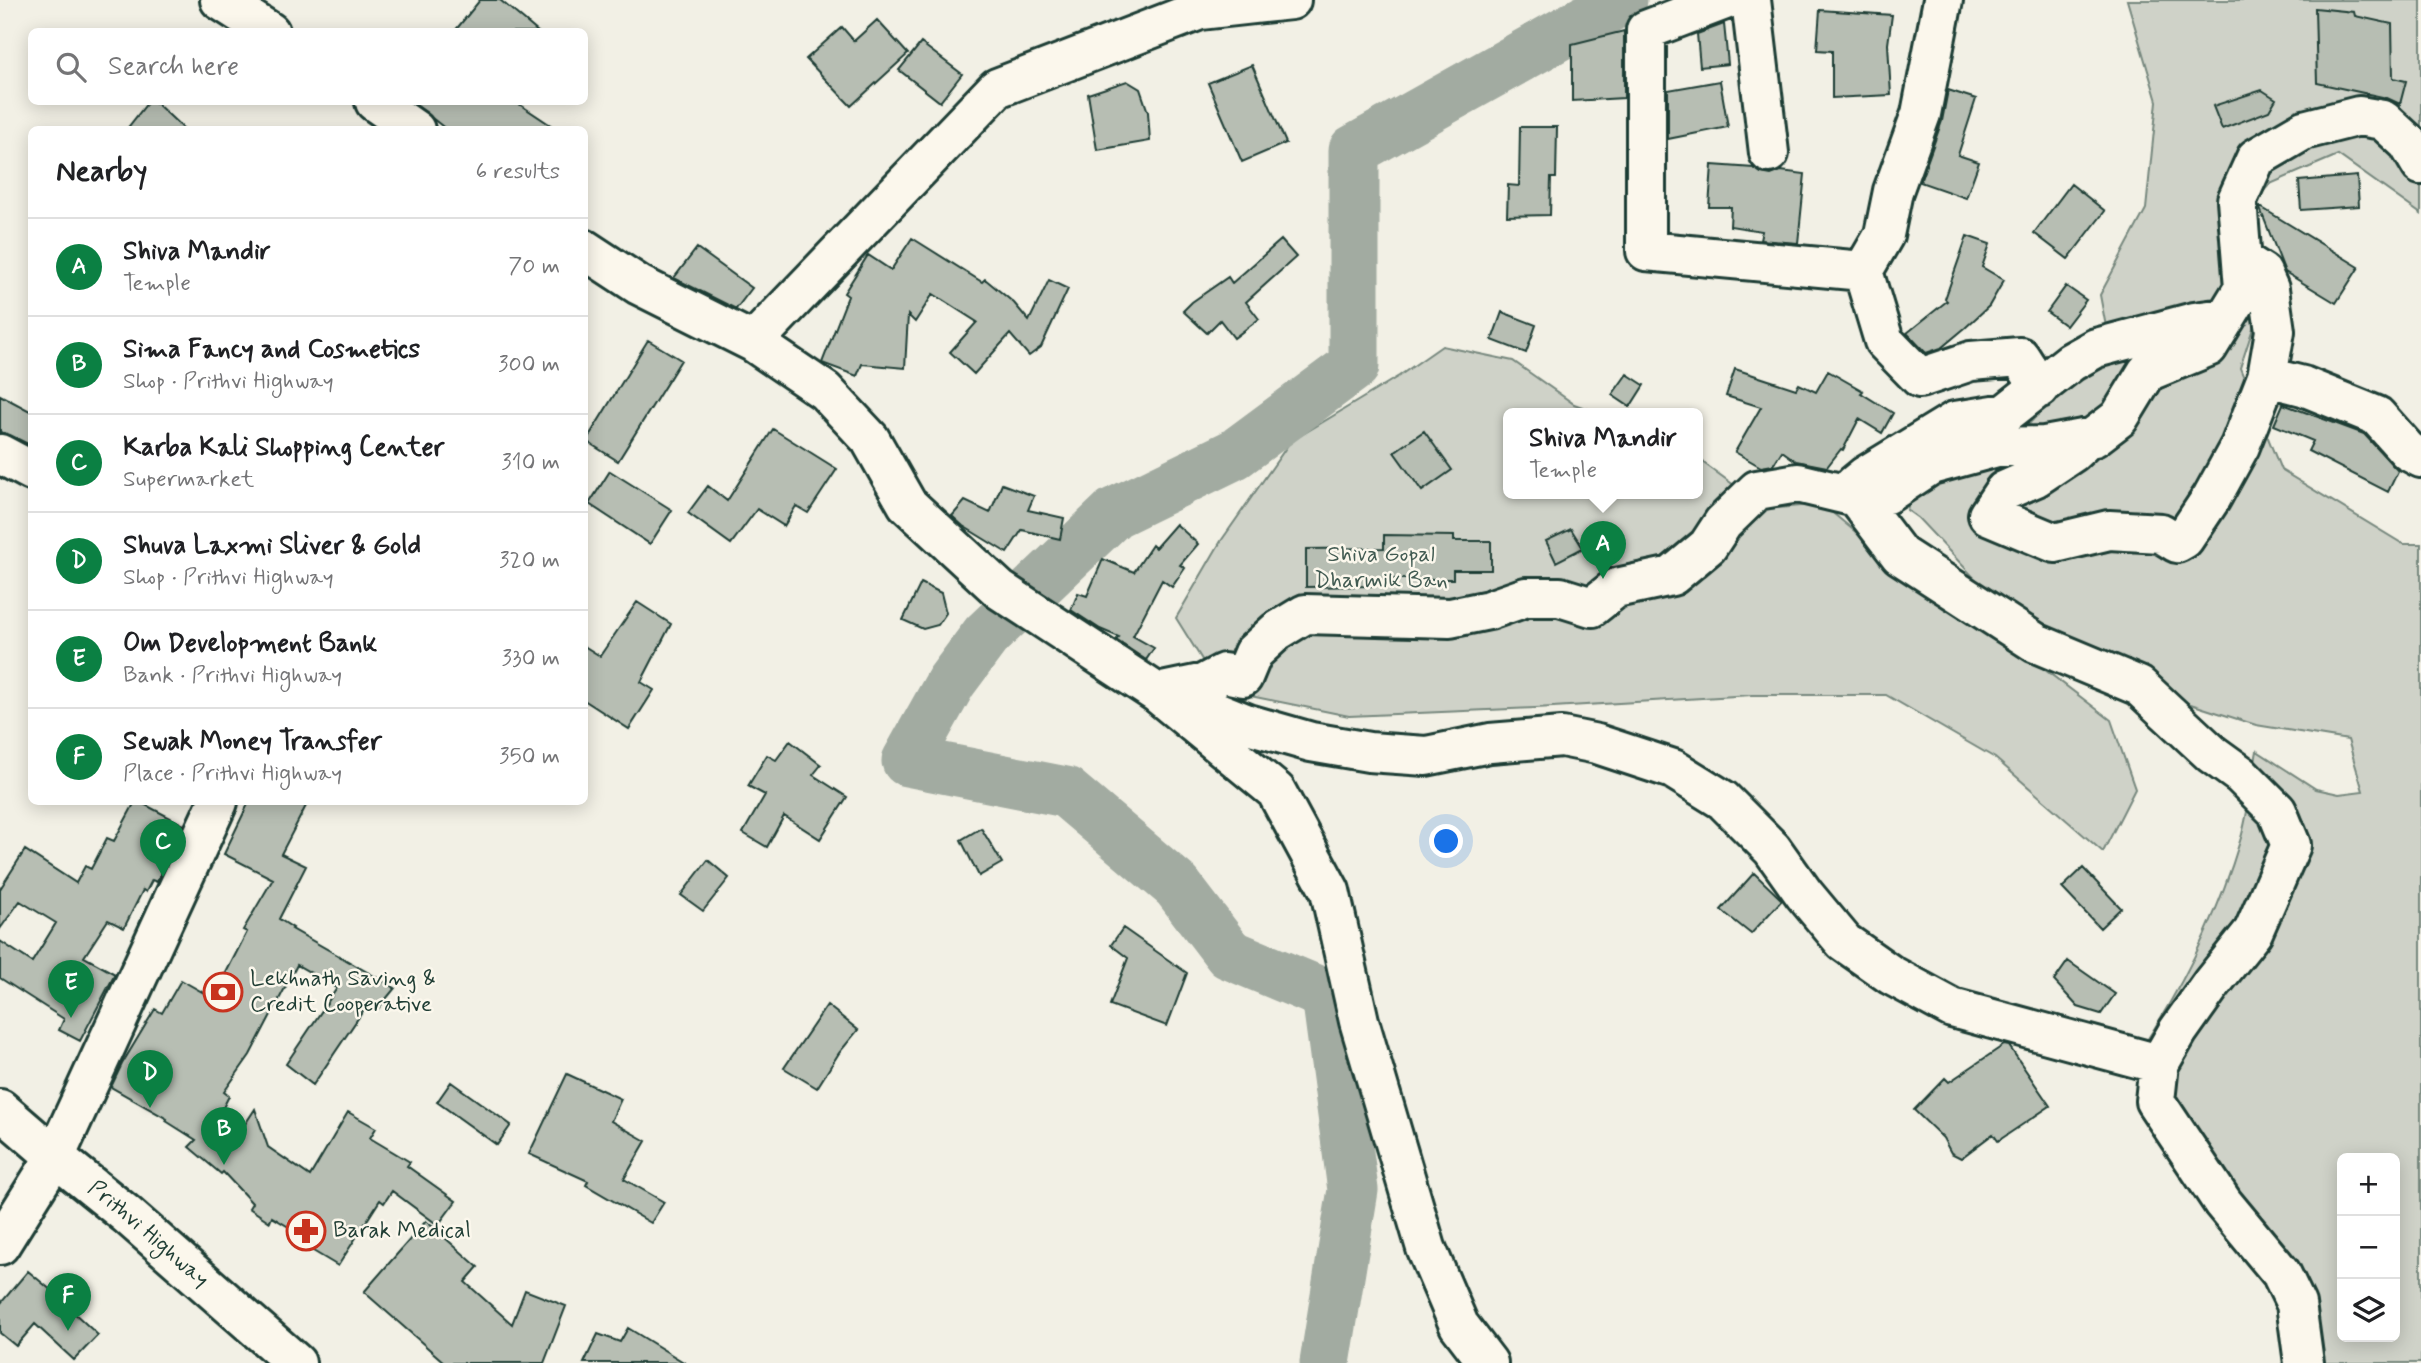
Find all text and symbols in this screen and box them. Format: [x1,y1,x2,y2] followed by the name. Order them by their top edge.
[28,28,588,105] search box
[52,48,90,86] icon: search
[108,50,239,84] text: Search here
[56,152,147,191] text: Nearby
[476,157,560,187] text: 6 results
[123,235,271,269] text: Shiva Mandir
[71,252,87,282] text: A
[508,252,560,282] text: 70 m
[123,269,191,299] text: Temple
[123,333,420,367] text: Sima Fancy and Cosmetics
[72,350,86,380] text: B
[498,350,560,380] text: 300 m
[123,367,334,397] text: Shop · Prithvi Highway
[1503,408,1703,499] popup
[1529,422,1677,456] text: Shiva Mandir
[123,431,444,465] text: Karba Kali Shopping Center
[71,448,87,478] text: C
[501,448,560,478] text: 310 m
[1529,456,1597,486] text: Temple
[123,465,254,495] text: Supermarket
[1580,521,1626,579] pin: A
[123,529,421,563] text: Shuva Laxmi Sliver & Gold
[1314,540,1448,596] park label: Shiva Gopal Dharmik Ban
[71,546,87,576] text: D
[499,546,560,576] text: 320 m
[123,563,334,593] text: Shop · Prithvi Highway
[123,627,377,661] text: Om Development Bank
[72,644,86,674] text: E
[502,644,560,674] text: 330 m
[123,661,342,691] text: Bank · Prithvi Highway
[123,725,382,759] text: Sewak Money Transfer
[73,742,85,772] text: F
[499,742,560,772] text: 350 m
[123,759,342,789] text: Place · Prithvi Highway
[140,819,186,877] pin: C
[1429,824,1463,858] your location
[48,960,94,1018] pin: E
[250,964,436,1020] place label: Lekhnath Saving & Credit Cooperative
[202,971,244,1013] bank icon: Lekhnath Saving & Credit Cooperative
[127,1050,173,1108] pin: D
[201,1107,247,1165] pin: B
[2337,1153,2400,1342] map controls
[2337,1153,2400,1216] button: +
[81,1174,215,1295] street label: Prithvi Highway
[285,1210,327,1252] pharmacy icon: Barak Medical
[333,1216,471,1246] place label: Barak Medical
[2337,1216,2400,1279] button: −
[45,1273,91,1331] pin: F
[2337,1279,2400,1342] button: layers

